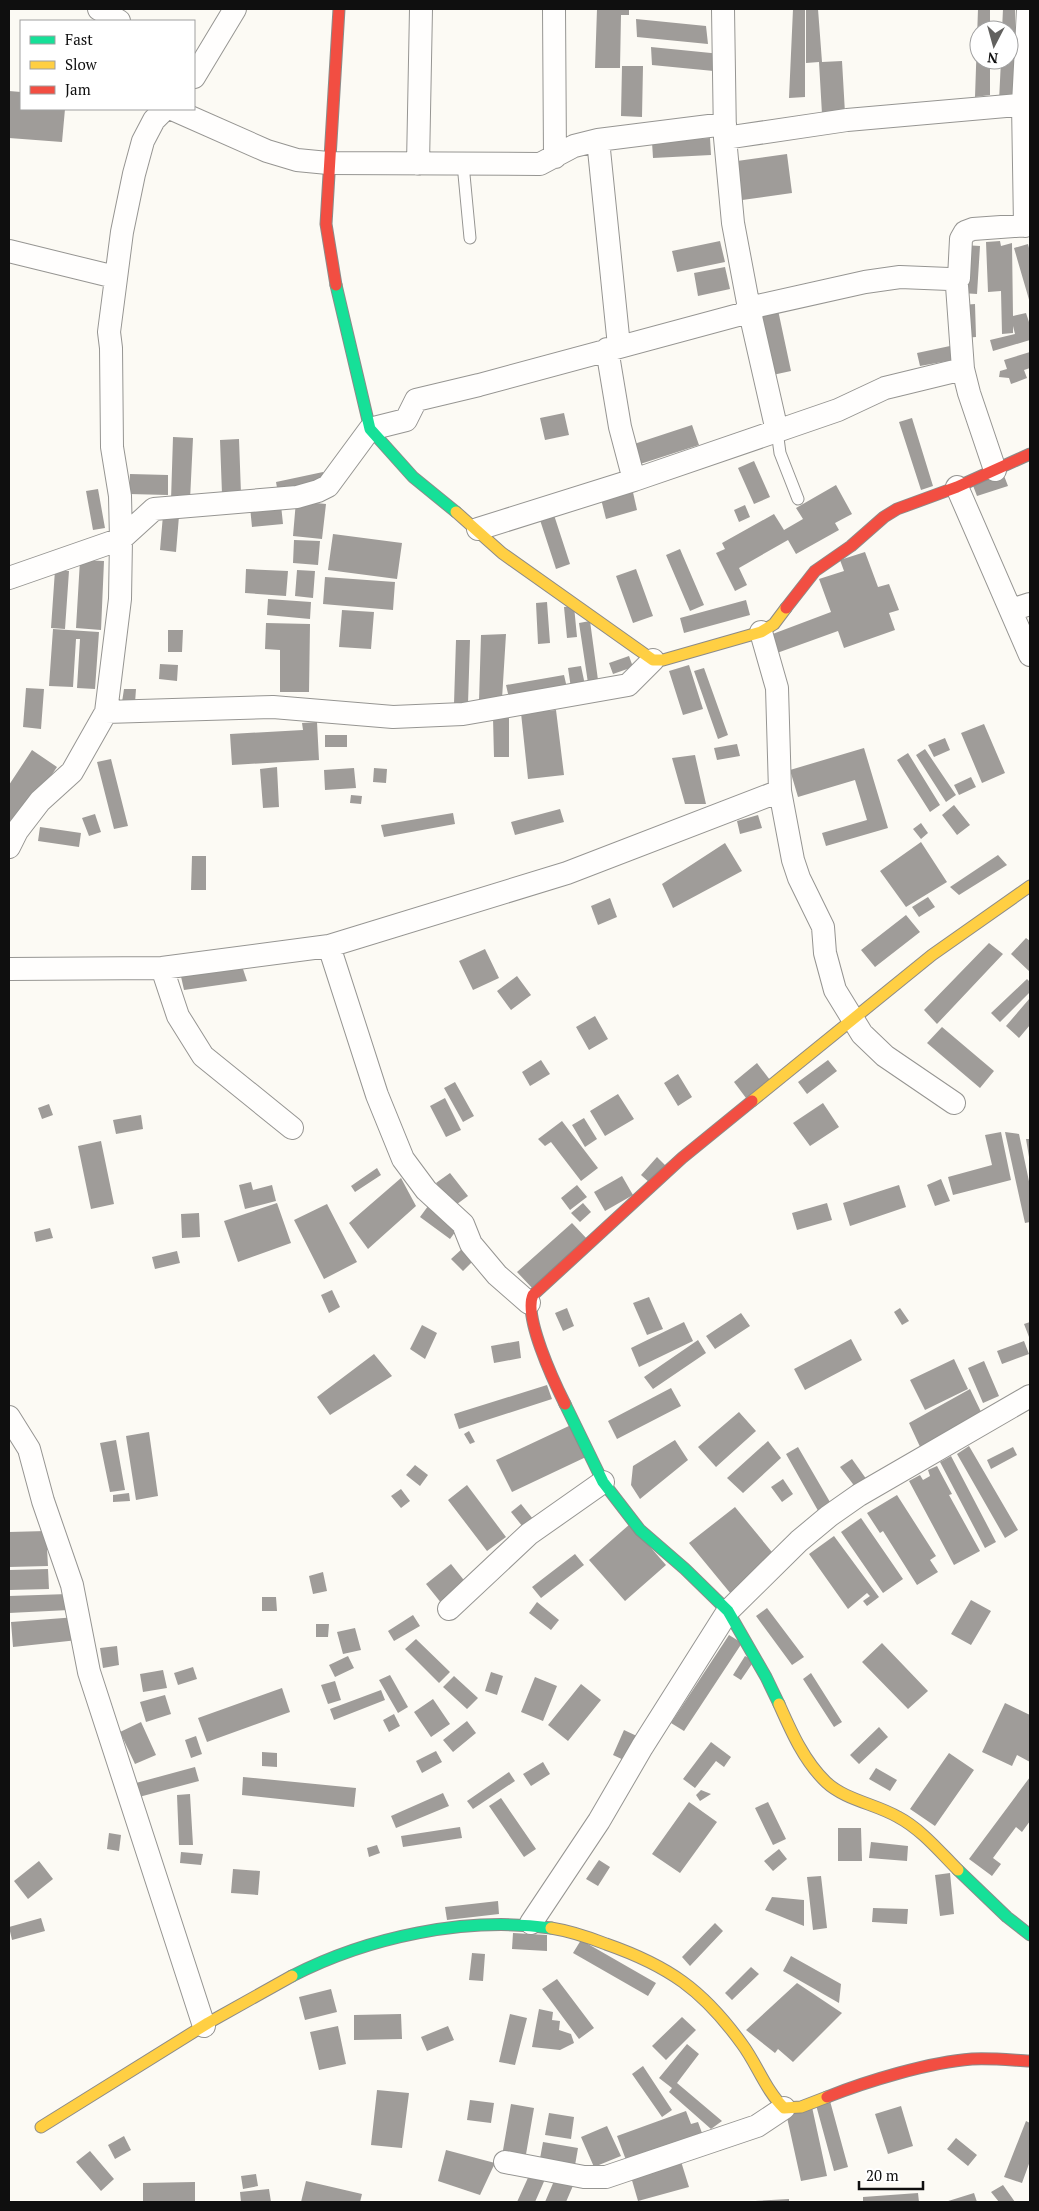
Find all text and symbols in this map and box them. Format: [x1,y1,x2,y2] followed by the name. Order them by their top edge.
[20,20,195,110] legend
[969,20,1019,70] north arrow
[65,29,93,49] text: Fast
[986,48,999,68] text: N
[65,54,98,74] text: Slow
[65,79,91,99] text: Jam
[859,2158,923,2190] scale bar
[866,2165,899,2185] text: 20 m

